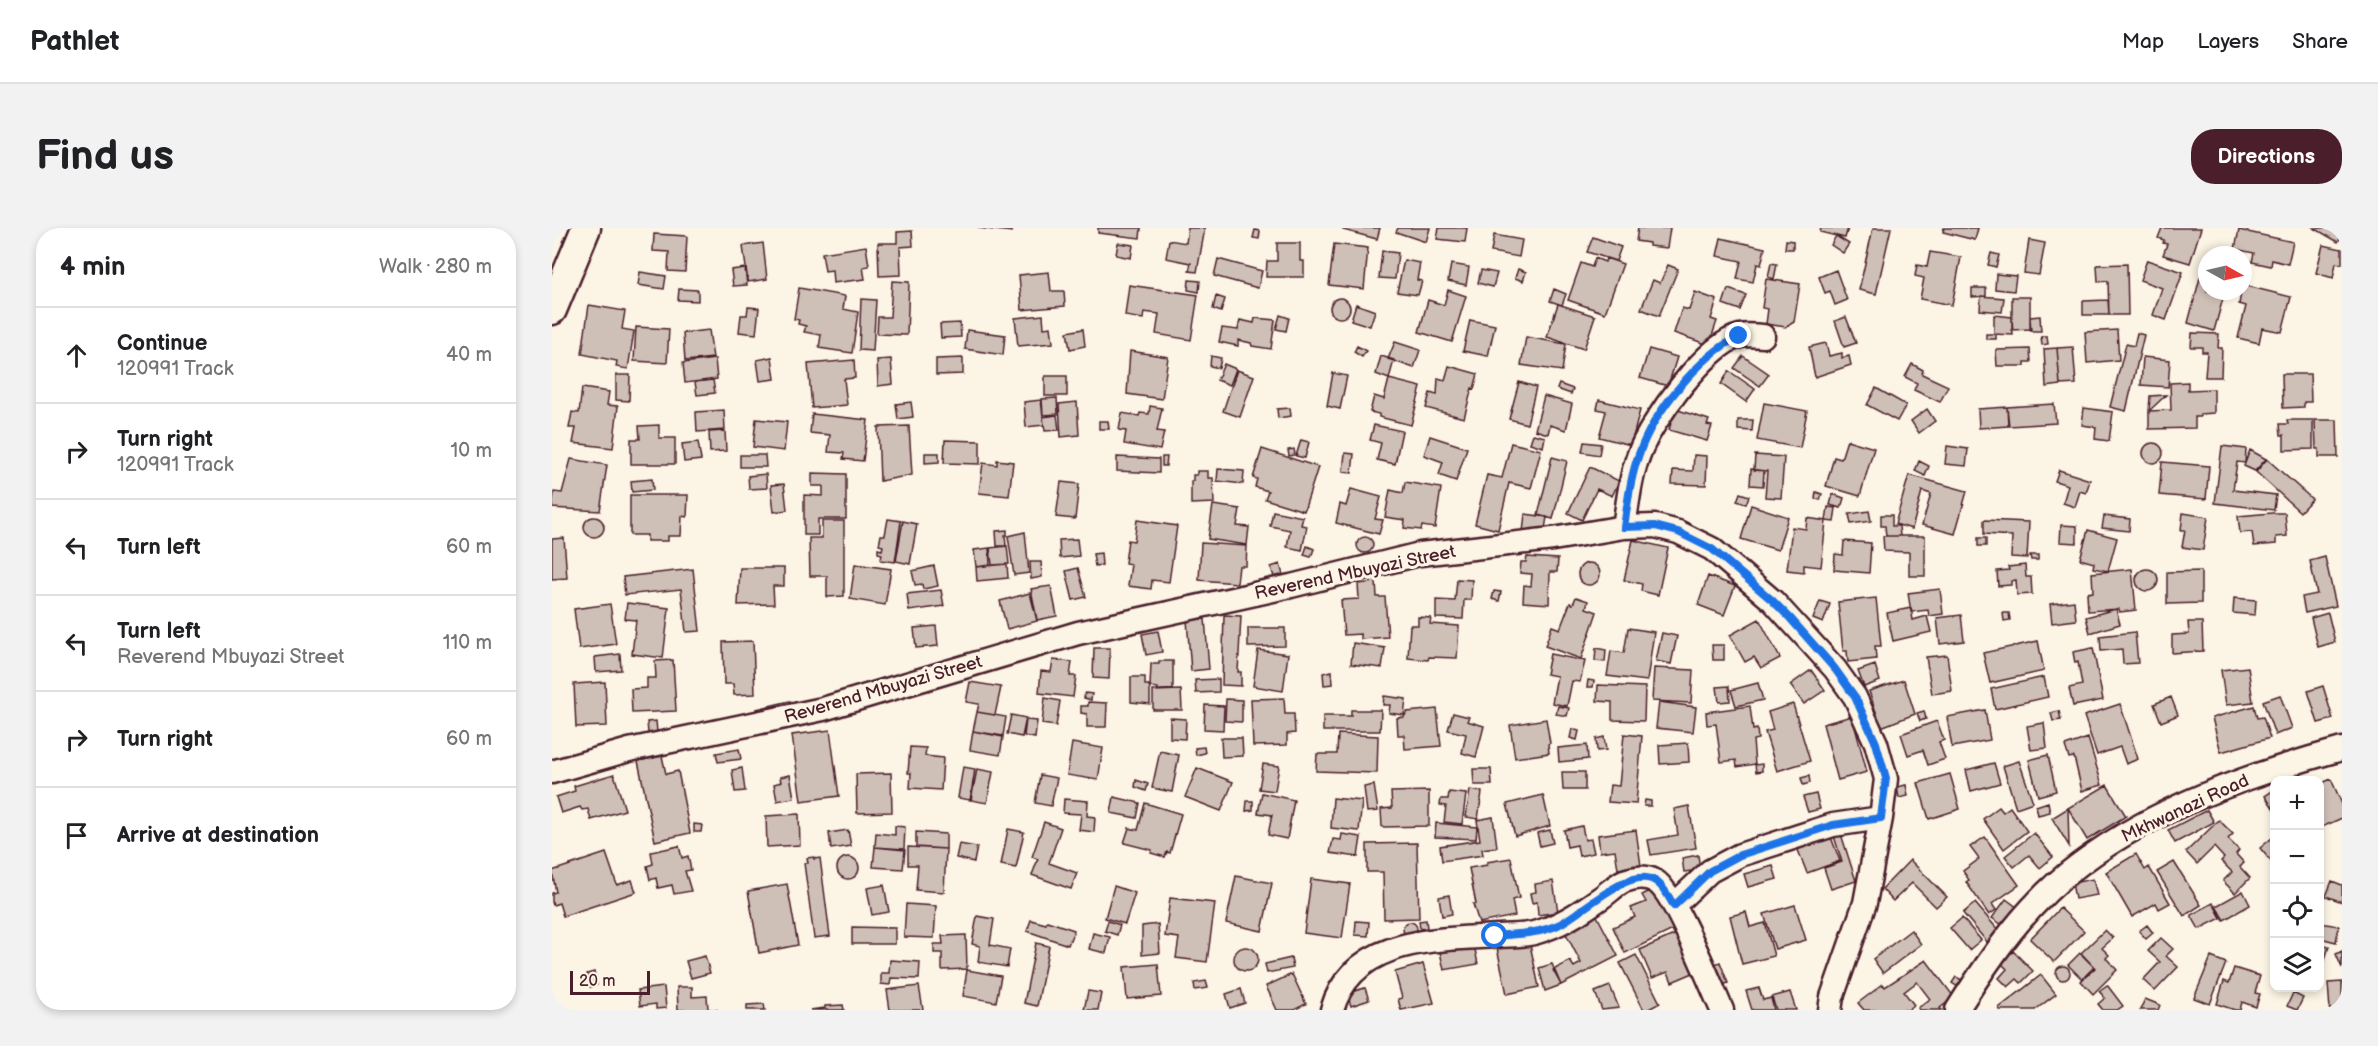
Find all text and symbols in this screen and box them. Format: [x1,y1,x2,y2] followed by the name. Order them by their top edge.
[30,25,119,58] text: Pathlet
[2122,29,2164,54] text: Map
[2197,29,2259,54] text: Layers
[2292,29,2348,54] text: Share
[2191,129,2342,184] button: Directions
[36,131,174,182] text: Find us
[2198,246,2252,300] north arrow
[60,252,125,283] text: 4 min
[379,255,492,279] text: Walk · 280 m
[1725,322,1751,348] route end
[117,330,207,357] text: Continue
[60,339,93,372] icon: ahead
[446,343,492,367] text: 40 m
[117,357,234,381] text: 120991 Track
[117,426,213,453] text: Turn right
[60,435,93,468] icon: right
[451,439,492,463] text: 10 m
[117,453,234,477] text: 120991 Track
[60,531,93,564] icon: left
[117,534,201,561] text: Turn left
[446,535,492,559] text: 60 m
[1253,541,1458,604] street label: Reverend Mbuyazi Street
[117,618,201,645] text: Turn left
[60,627,93,660] icon: left
[443,631,492,655] text: 110 m
[117,645,344,669] text: Reverend Mbuyazi Street
[782,651,985,728] street label: Reverend Mbuyazi Street
[60,723,93,756] icon: right
[117,726,213,753] text: Turn right
[446,727,492,751] text: 60 m
[2118,770,2252,847] street label: Mkhwanazi Road
[2270,776,2324,992] map controls
[2270,776,2324,830] button: +
[60,819,93,852] icon: arrive
[117,822,319,849] text: Arrive at destination
[2270,830,2324,884] button: −
[2270,884,2324,938] button: locate
[1481,922,1507,948] route start
[2270,938,2324,992] button: layers
[570,968,650,996] scale bar
[579,972,615,991] text: 20 m

